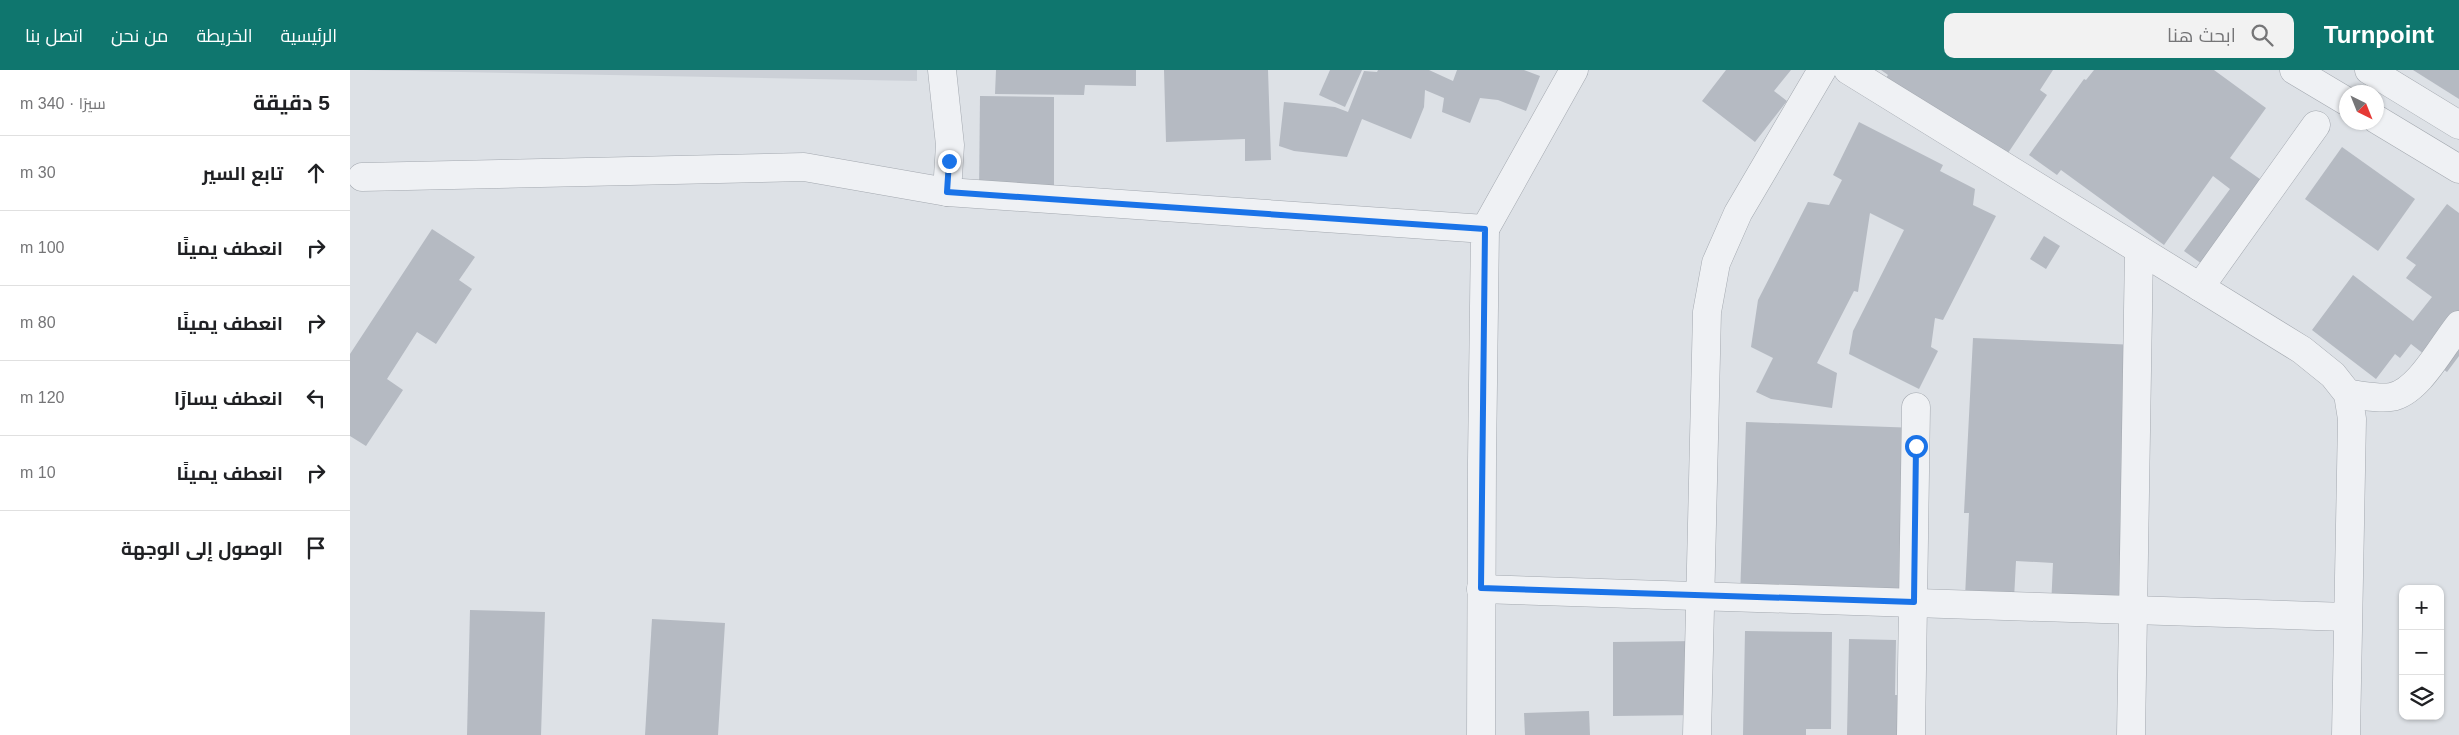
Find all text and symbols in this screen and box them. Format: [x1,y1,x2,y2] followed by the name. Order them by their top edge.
[1944,13,2294,58] search box
[2248,21,2276,49] icon: search
[2324,21,2434,48] text: Turnpoint
[2167,25,2236,46] text: ابحث هنا
[25,26,83,46] text: اتصل بنا
[111,26,168,46] text: من نحن
[196,26,253,46] text: الخريطة
[281,26,337,46] text: الرئيسية
[2339,85,2384,130] north arrow
[253,91,330,114] text: 5 دقيقة
[20,95,106,112] text: سيرًا · 340 m
[938,150,961,173] route end
[302,159,330,187] icon: ahead
[202,163,283,184] text: تابع السير
[20,164,56,181] text: 30 m
[302,234,330,262] icon: right
[176,238,283,259] text: انعطف يمينًا
[20,239,64,256] text: 100 m
[302,309,330,337] icon: right
[176,313,283,334] text: انعطف يمينًا
[20,314,56,331] text: 80 m
[302,384,330,412] icon: left
[174,388,283,409] text: انعطف يسارًا
[20,389,64,406] text: 120 m
[1905,435,1928,458] route start
[302,459,330,487] icon: right
[176,463,283,484] text: انعطف يمينًا
[20,464,56,481] text: 10 m
[302,534,330,562] icon: arrive
[121,538,283,559] text: الوصول إلى الوجهة
[2399,585,2444,720] map controls
[2399,585,2444,630] button: +
[2399,630,2444,675] button: −
[2399,675,2444,720] button: layers

